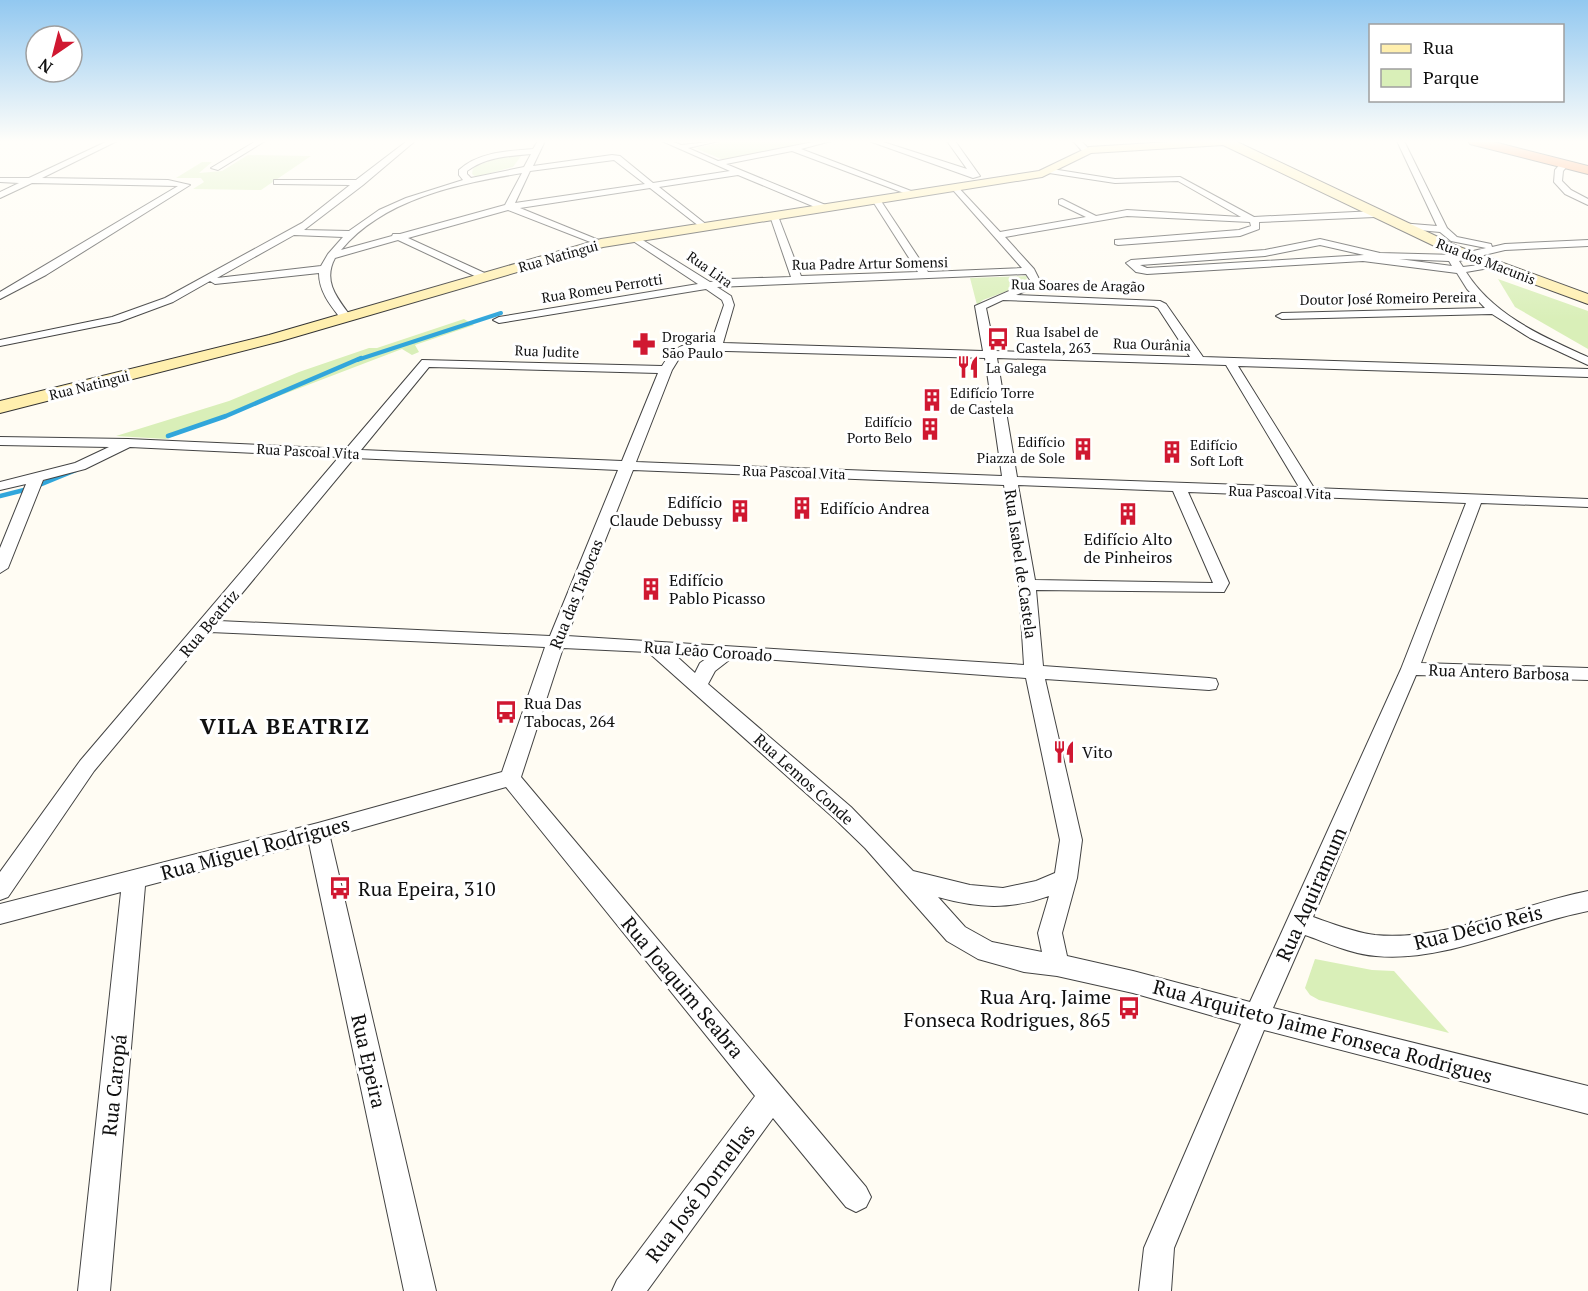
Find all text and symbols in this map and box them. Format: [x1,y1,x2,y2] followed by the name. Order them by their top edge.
[24,24,84,84] north arrow
[1369,24,1564,102] legend
[1423,35,1454,59] text: Rua
[34,54,57,79] text: N
[1423,65,1479,89] text: Parque
[1434,233,1538,289] street label: Rua dos Macunis
[516,236,600,276] street label: Rua Natingui
[683,246,737,292] street label: Rua Lira
[792,252,948,274] street label: Rua Padre Artur Somensi
[540,269,664,307] street label: Rua Romeu Perrotti
[1011,274,1145,296] street label: Rua Soares de Aragão
[1299,287,1477,309] street label: Doutor José Romeiro Pereira
[1016,322,1099,357] place label: Rua Isabel de Castela, 263
[985,326,1011,352] bus stop icon: Rua Isabel de Castela, 263
[662,327,723,362] place label: Drogaria São Paulo
[631,331,657,357] pharmacy icon: Drogaria São Paulo
[1113,333,1191,355] street label: Rua Ourânia
[514,340,580,362] street label: Rua Judite
[955,354,981,380] restaurant icon: La Galega
[986,358,1047,377] place label: La Galega
[47,366,131,404] street label: Rua Natingui
[950,383,1034,418] place label: Edifício Torre de Castela
[919,387,945,413] building icon: Edifício Torre de Castela
[847,412,912,447] place label: Edifício Porto Belo
[917,416,943,442] building icon: Edifício Porto Belo
[977,432,1065,467] place label: Edifício Piazza de Sole
[1190,435,1245,470] place label: Edifício Soft Loft
[1070,436,1096,462] building icon: Edifício Piazza de Sole
[256,439,360,463] street label: Rua Pascoal Vita
[1159,439,1185,465] building icon: Edifício Soft Loft
[742,461,846,483] street label: Rua Pascoal Vita
[1228,481,1332,503] street label: Rua Pascoal Vita
[1000,488,1042,640] street label: Rua Isabel de Castela
[610,491,723,531] place label: Edifício Claude Debussy
[789,495,815,521] building icon: Edifício Andrea
[820,497,930,519] place label: Edifício Andrea
[727,498,753,524] building icon: Edifício Claude Debussy
[1115,501,1141,527] building icon: Edifício Alto de Pinheiros
[1084,528,1172,568] place label: Edifício Alto de Pinheiros
[544,536,608,652] street label: Rua das Tabocas
[669,569,766,609] place label: Edifício Pablo Picasso
[638,576,664,602] building icon: Edifício Pablo Picasso
[174,585,244,661] street label: Rua Beatriz
[643,636,773,666] street label: Rua Leão Coroado
[1428,659,1570,685] street label: Rua Antero Barbosa
[524,692,615,732] place label: Rua Das Tabocas, 264
[493,699,519,725] bus stop icon: Rua Das Tabocas, 264
[200,711,370,740] district label: VILA BEATRIZ
[750,728,858,830] street label: Rua Lemos Conde
[1051,739,1077,765] restaurant icon: Vito
[1082,741,1113,763] place label: Vito
[158,810,352,886] street label: Rua Miguel Rodrigues
[1269,823,1353,965] street label: Rua Aquiramum
[327,875,353,901] bus stop icon: Rua Epeira, 310
[358,875,496,902] place label: Rua Epeira, 310
[1411,898,1545,956] street label: Rua Décio Reis
[616,910,750,1064] street label: Rua Joaquim Seabra
[1150,973,1496,1089] street label: Rua Arquiteto Jaime Fonseca Rodrigues
[904,983,1111,1033] place label: Rua Arq. Jaime Fonseca Rodrigues, 865
[1116,995,1142,1021] bus stop icon: Rua Arq. Jaime Fonseca Rodrigues, 865
[345,1011,393,1111] street label: Rua Epeira
[95,1033,133,1137] street label: Rua Caropá
[639,1118,761,1268] street label: Rua José Dornellas

